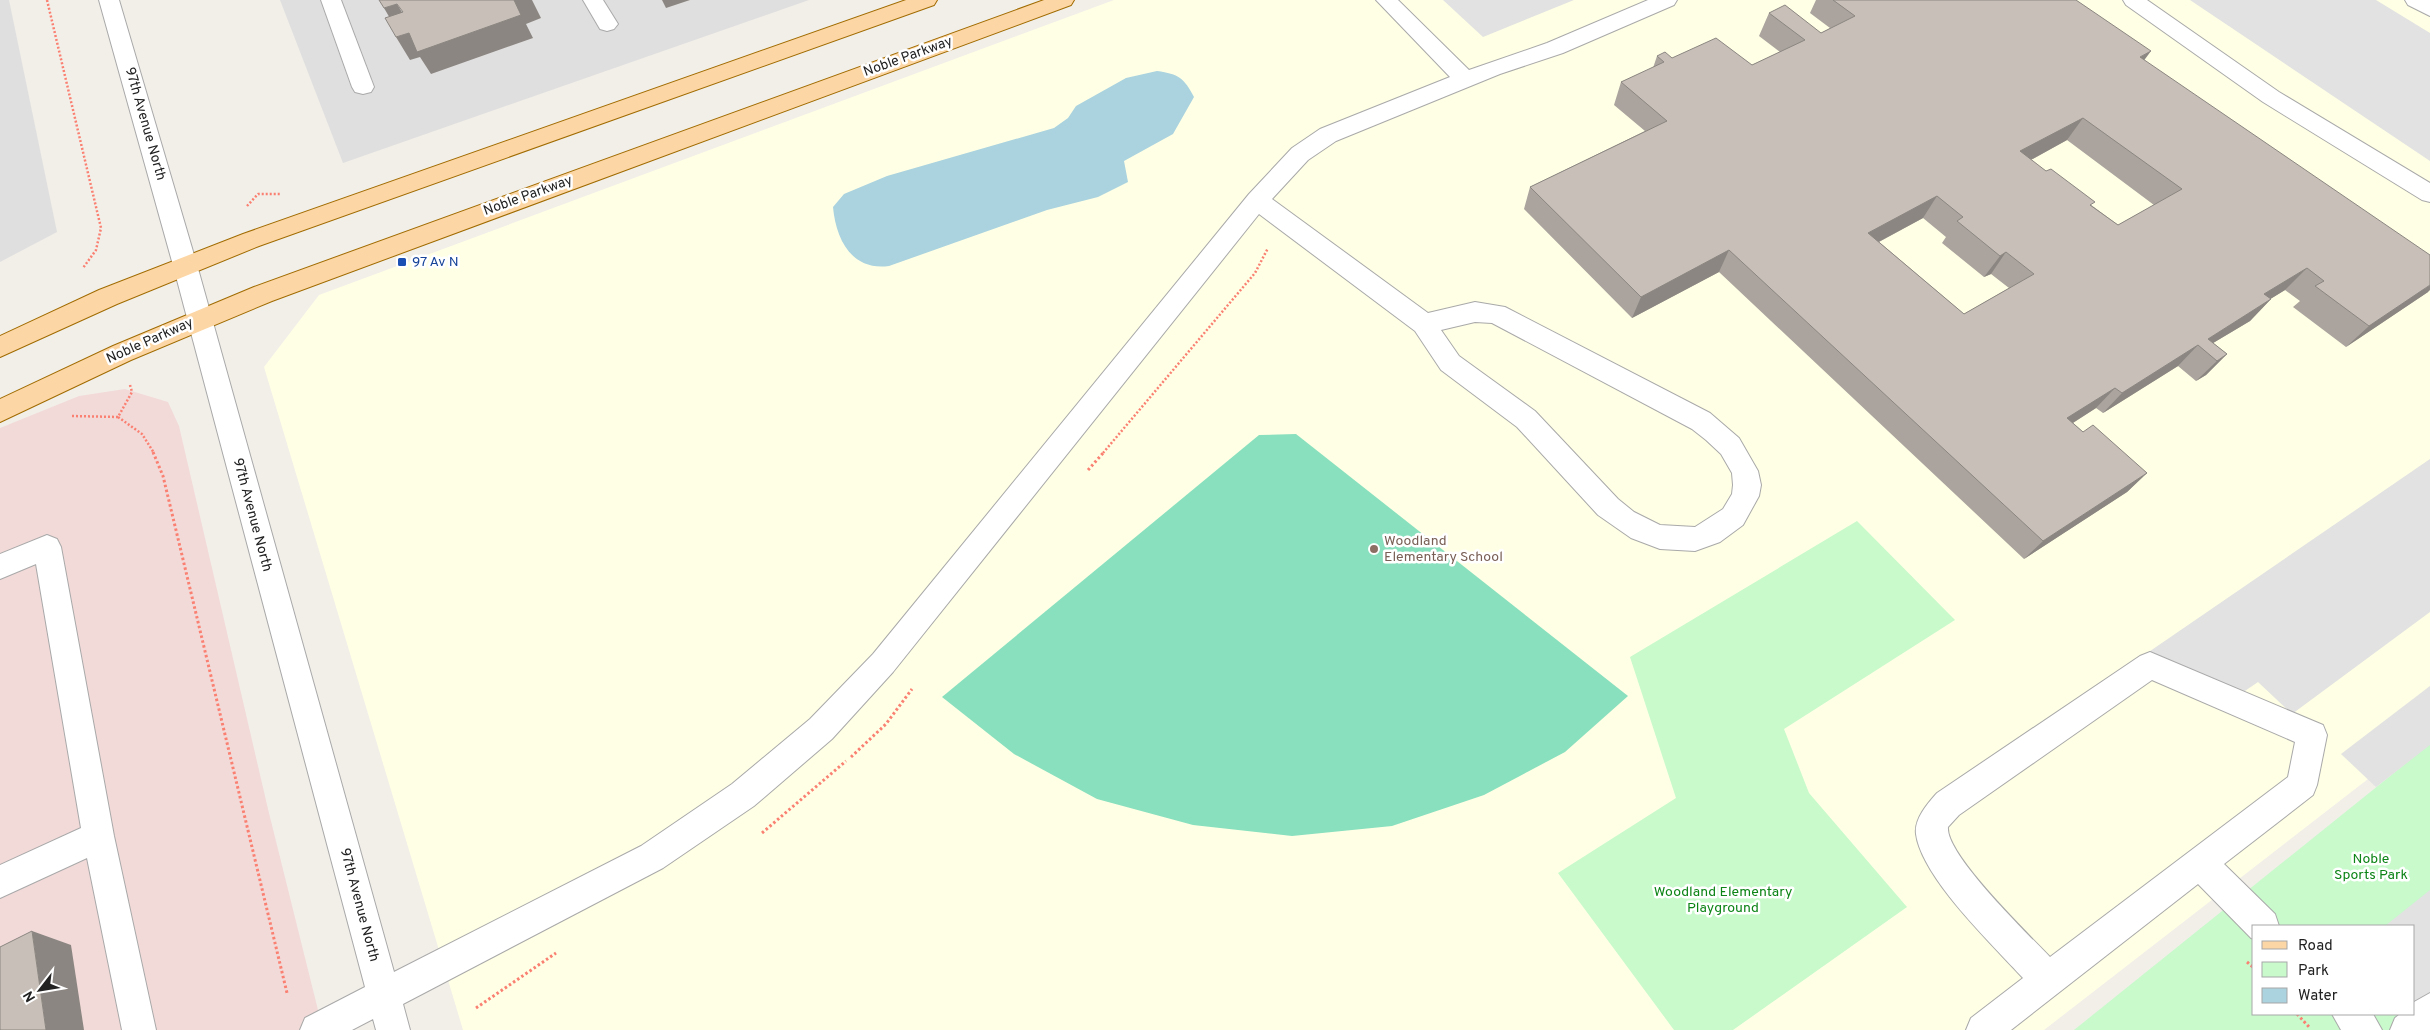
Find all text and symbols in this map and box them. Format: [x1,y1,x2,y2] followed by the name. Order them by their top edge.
[861,33,955,81] street label: Noble Parkway
[121,66,169,182] street label: 97th Avenue North
[481,172,575,220] street label: Noble Parkway
[412,254,459,271] place label: 97 Av N
[396,256,408,268] marker: 97 Av N
[104,314,196,368] street label: Noble Parkway
[229,456,275,574] street label: 97th Avenue North
[1384,533,1503,566] place label: Woodland Elementary School
[1368,543,1380,555] marker: Woodland Elementary School
[336,846,382,964] street label: 97th Avenue North
[2334,851,2408,884] park label: Noble Sports Park
[1654,884,1792,917] park label: Woodland Elementary Playground
[2252,925,2415,1015] legend
[2298,937,2333,956] text: Road
[2298,962,2329,981] text: Park
[15,965,65,1015] north arrow
[20,987,40,1005] text: N
[2298,987,2338,1006] text: Water

